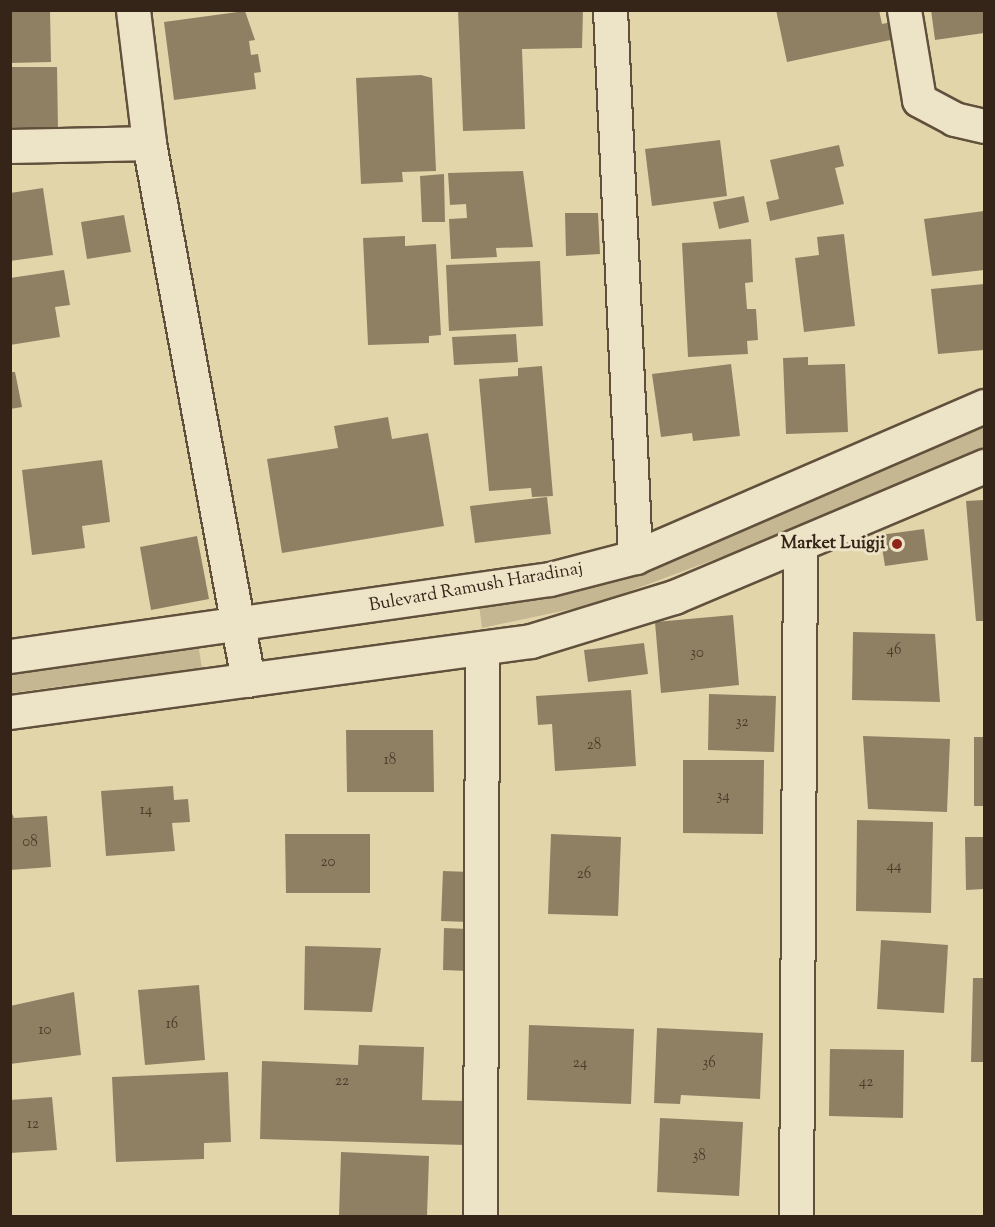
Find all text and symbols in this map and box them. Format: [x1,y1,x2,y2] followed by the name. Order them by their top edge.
[781,533,885,555] place label: Market Luigji
[890,537,904,551] marker: Market Luigji
[367,559,585,617] street label: Bulevard Ramush Haradinaj
[887,642,901,660] house number: 46
[690,645,704,663] house number: 30
[735,714,749,732] house number: 32
[587,737,601,755] house number: 28
[384,752,396,770] house number: 18
[716,788,730,806] house number: 34
[140,802,152,820] house number: 14
[22,834,38,852] house number: 08
[321,854,335,872] house number: 20
[886,858,902,876] house number: 44
[577,866,591,884] house number: 26
[166,1016,178,1034] house number: 16
[39,1022,51,1040] house number: 10
[573,1055,587,1073] house number: 24
[702,1055,716,1073] house number: 36
[335,1073,349,1091] house number: 22
[859,1074,873,1092] house number: 42
[27,1116,39,1134] house number: 12
[692,1148,706,1166] house number: 38

